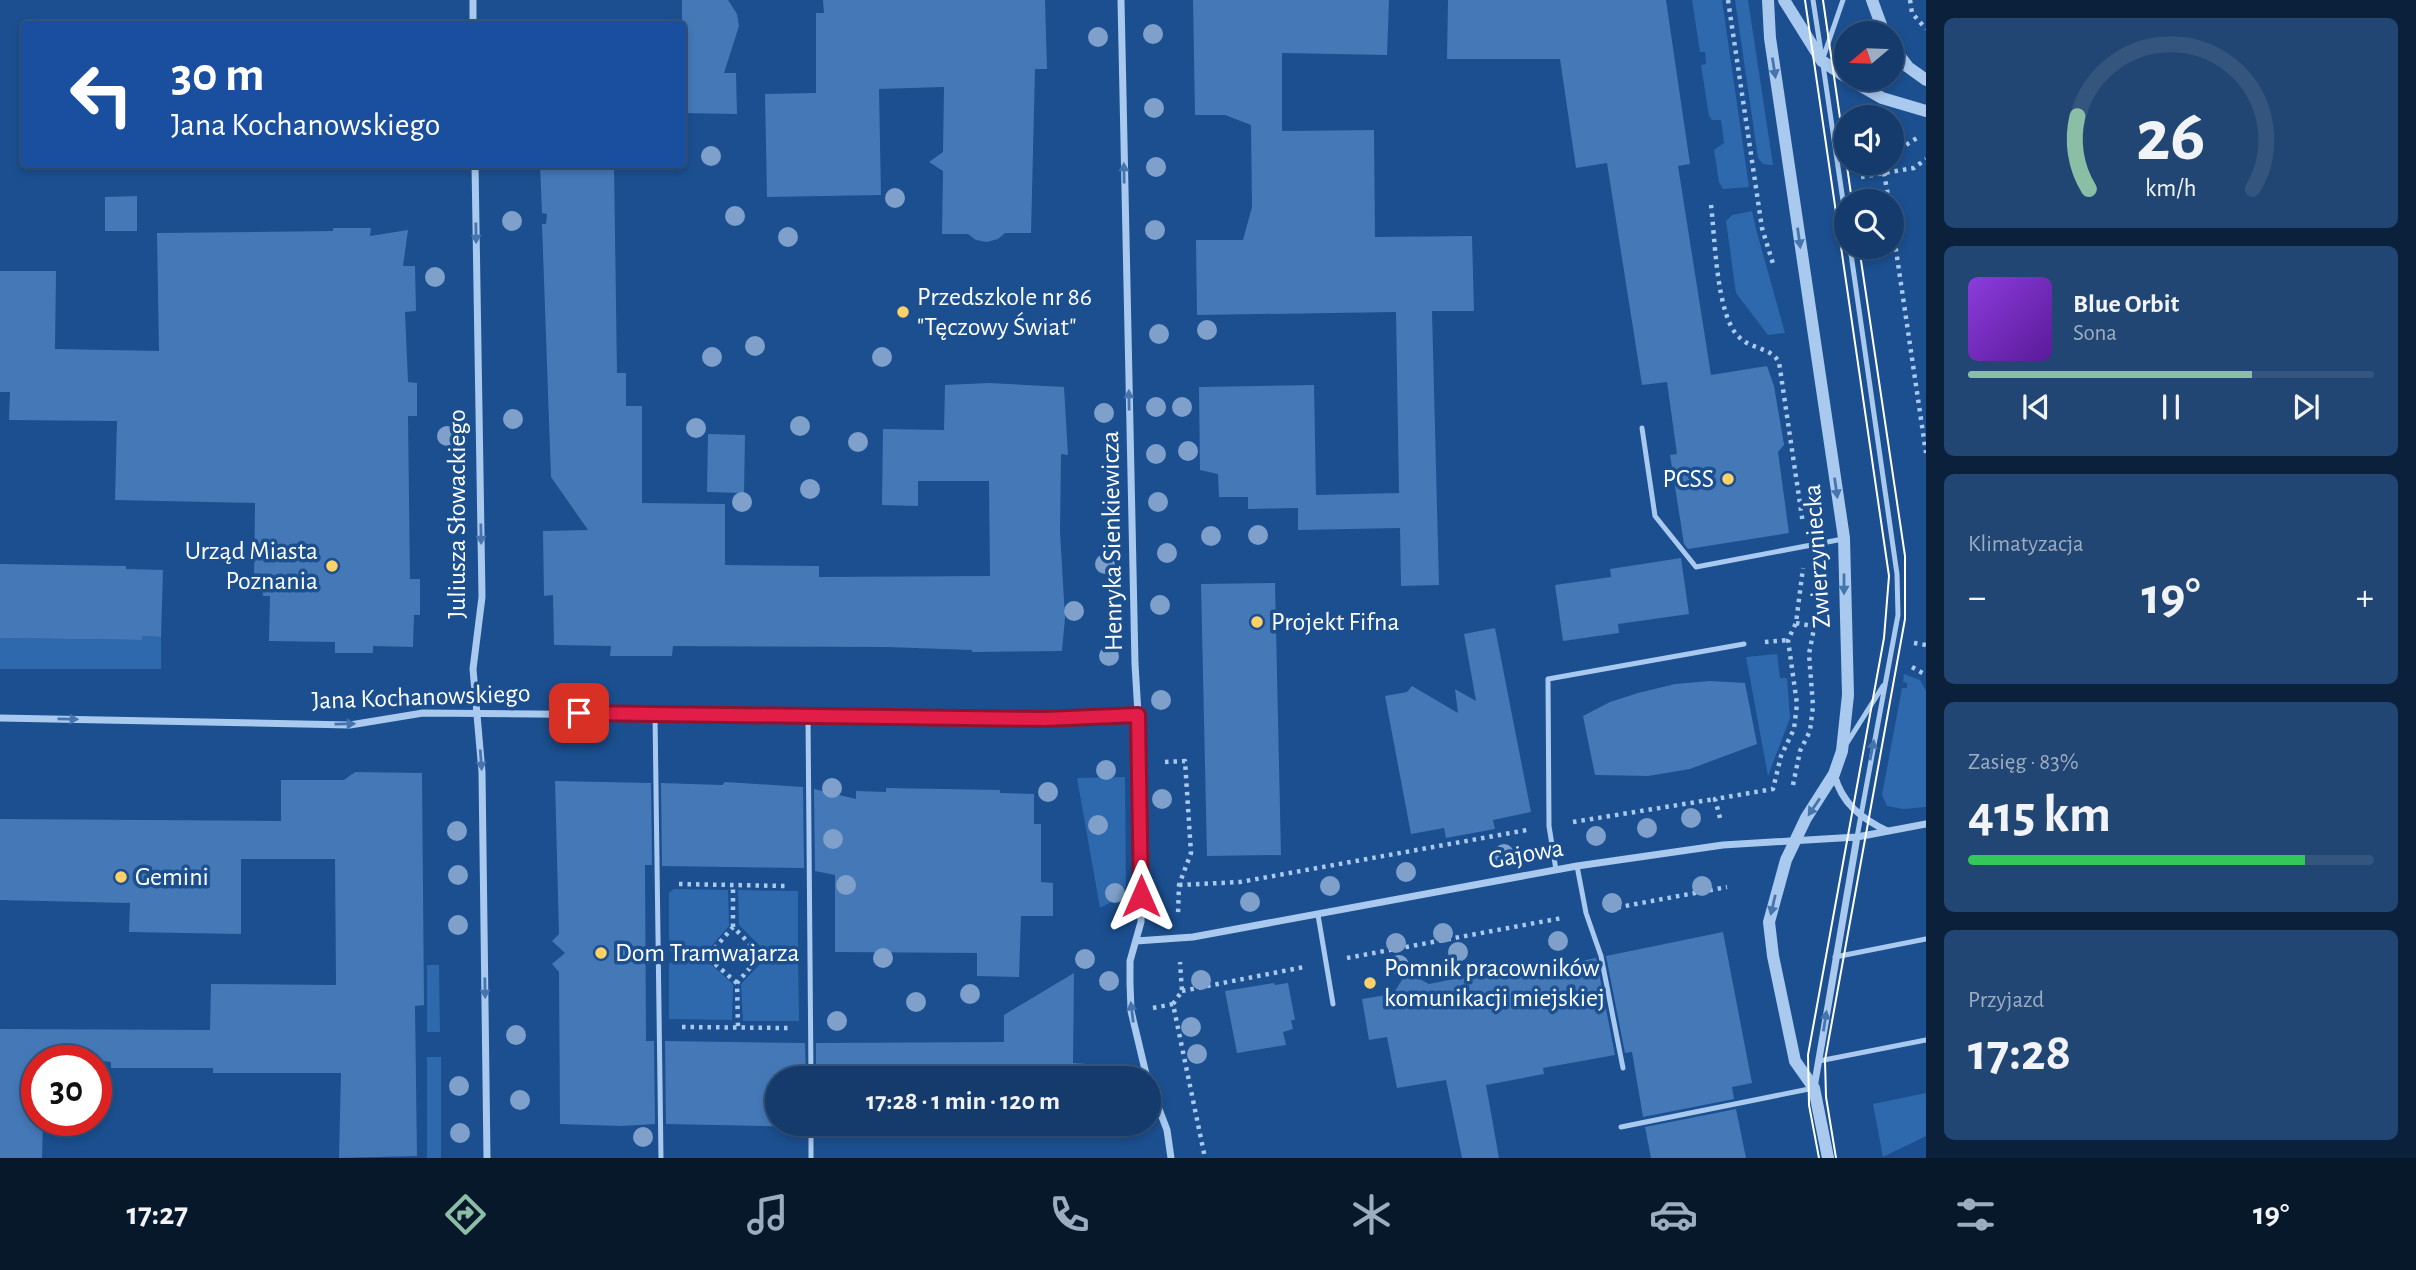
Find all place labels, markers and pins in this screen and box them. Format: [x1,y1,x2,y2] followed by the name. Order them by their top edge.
[917,284,1092,340] place label: Przedszkole nr 86 "Tęczowy Świat"
[895,304,911,320] marker: Przedszkole nr 86 "Tęczowy Świat"
[1662,466,1714,492] place label: PCSS
[1720,471,1736,487] marker: PCSS
[185,538,318,594] place label: Urząd Miasta Poznania
[324,558,340,574] marker: Urząd Miasta Poznania
[1271,609,1400,635] place label: Projekt Fifna
[1249,614,1265,630] marker: Projekt Fifna
[549,683,609,743] pin
[135,864,209,890] place label: Gemini
[113,869,129,885] marker: Gemini
[615,940,800,966] place label: Dom Tramwajarza
[593,945,609,961] marker: Dom Tramwajarza
[1384,955,1605,1011] place label: Pomnik pracowników komunikacji miejskiej
[1362,975,1378,991] marker: Pomnik pracowników komunikacji miejskiej

